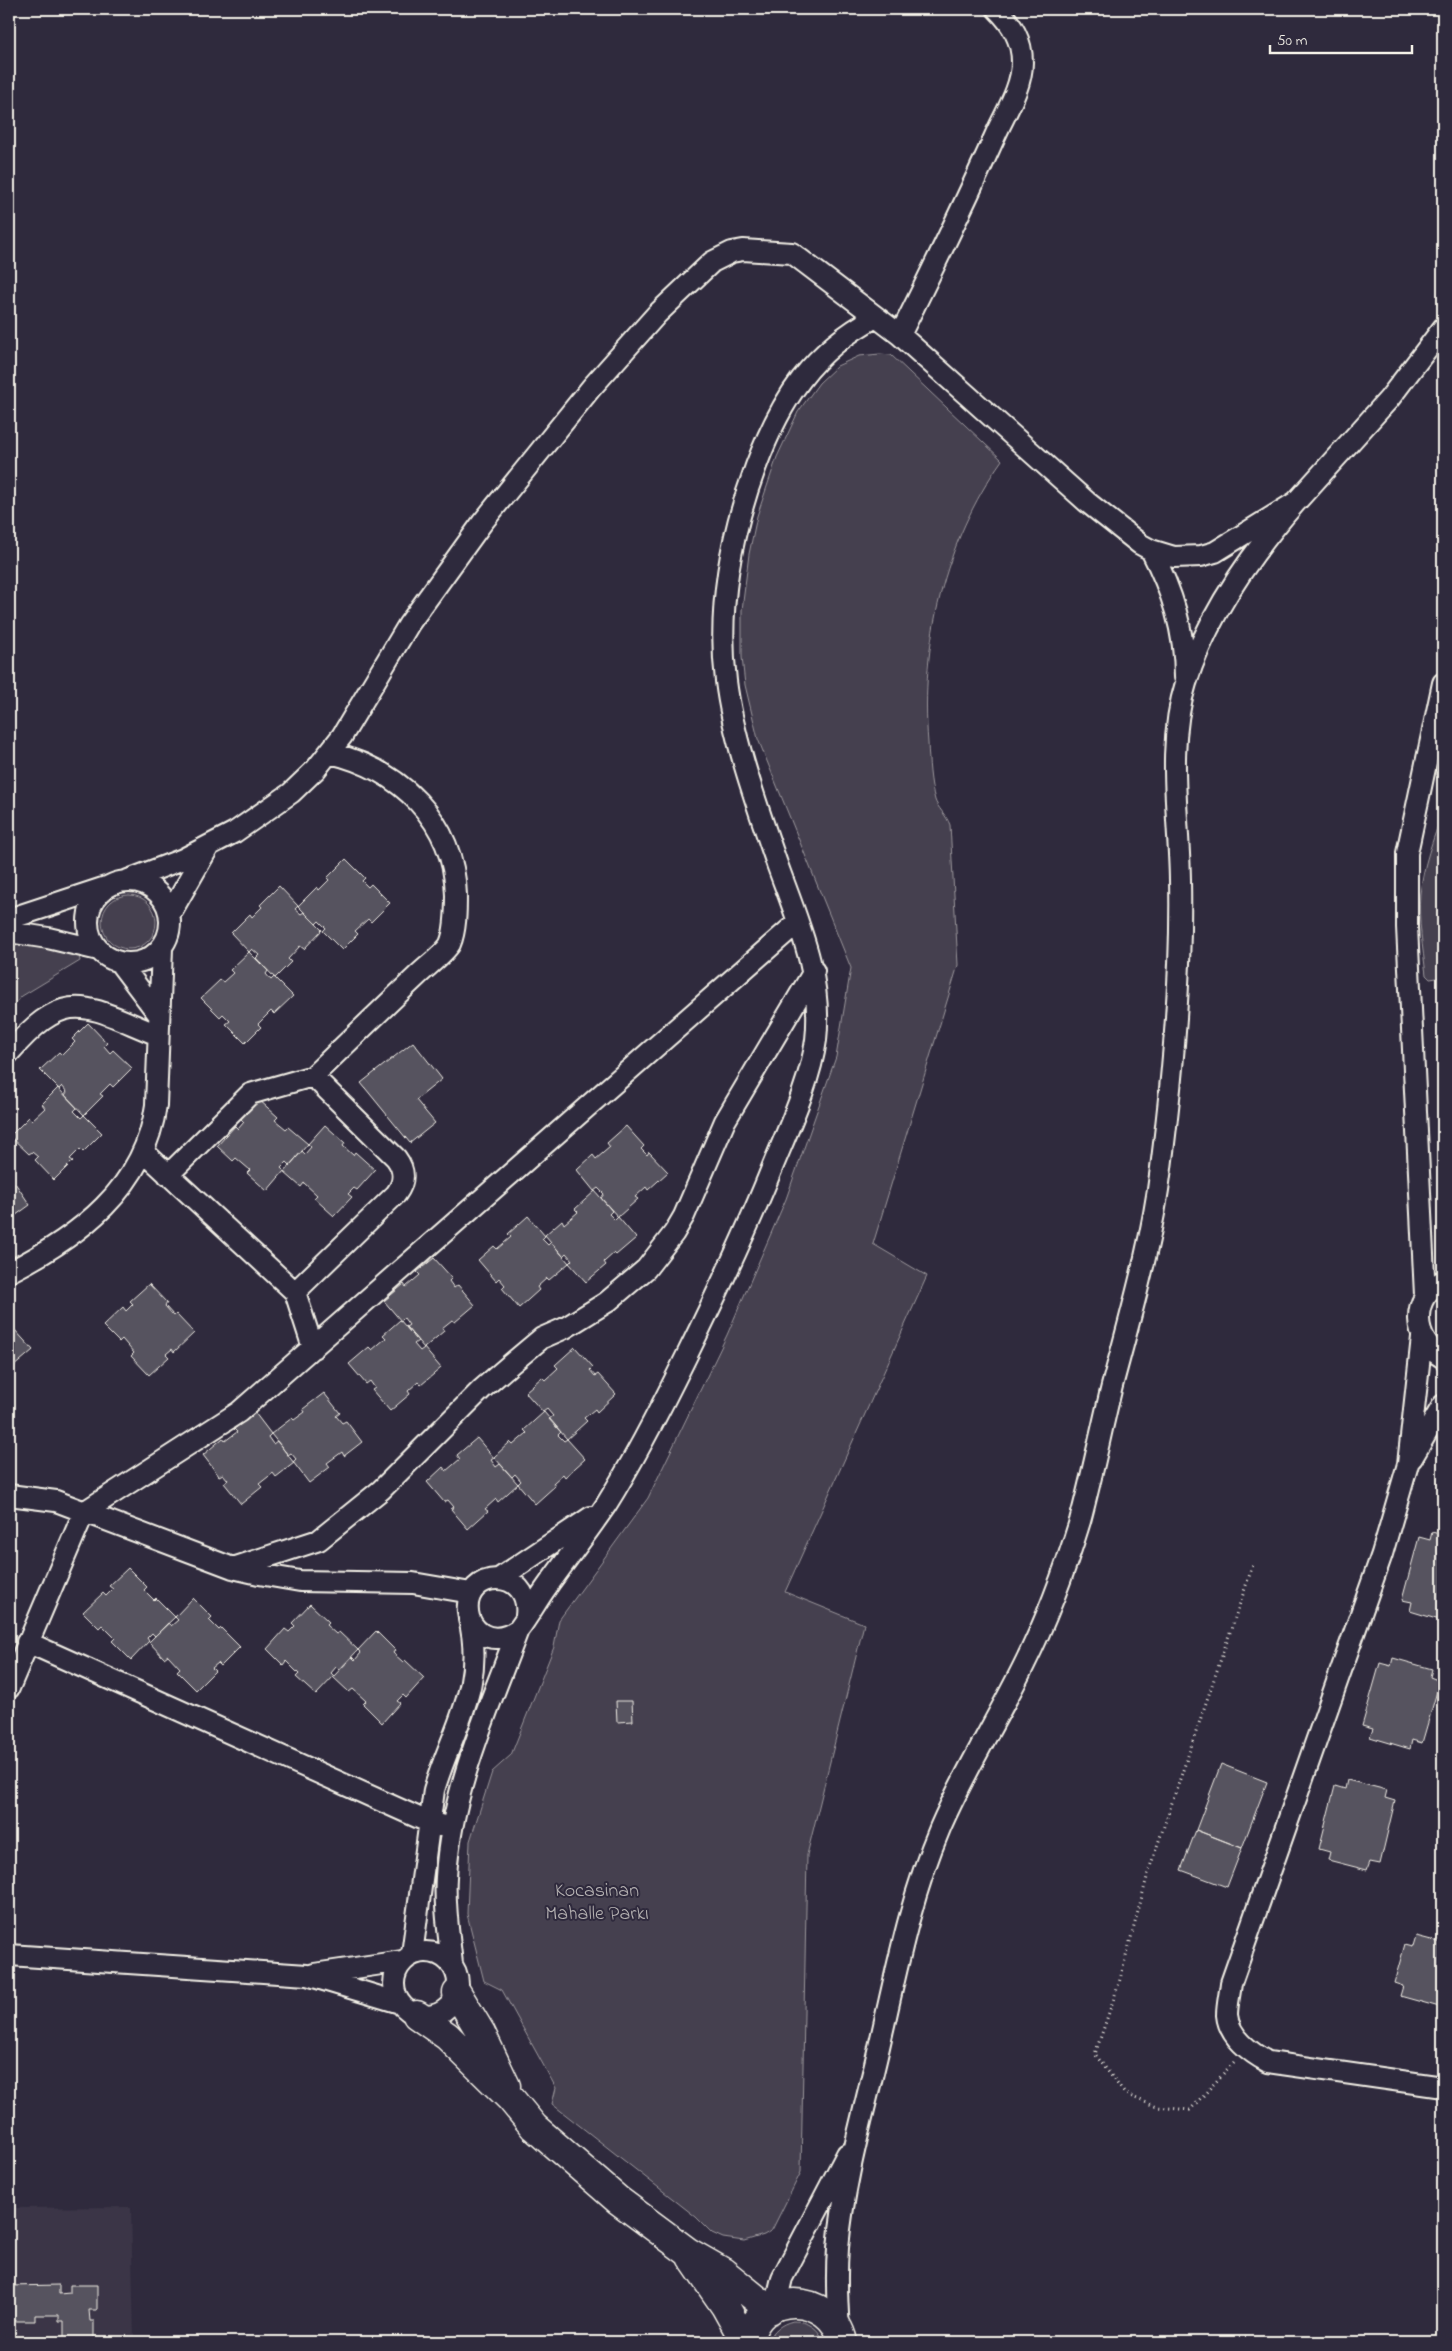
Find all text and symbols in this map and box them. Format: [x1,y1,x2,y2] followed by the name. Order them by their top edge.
[1270,22,1412,54] scale bar
[1277,30,1308,52] text: 50 m
[545,1877,649,1929] park label: Kocasinan Mahalle Parkı

